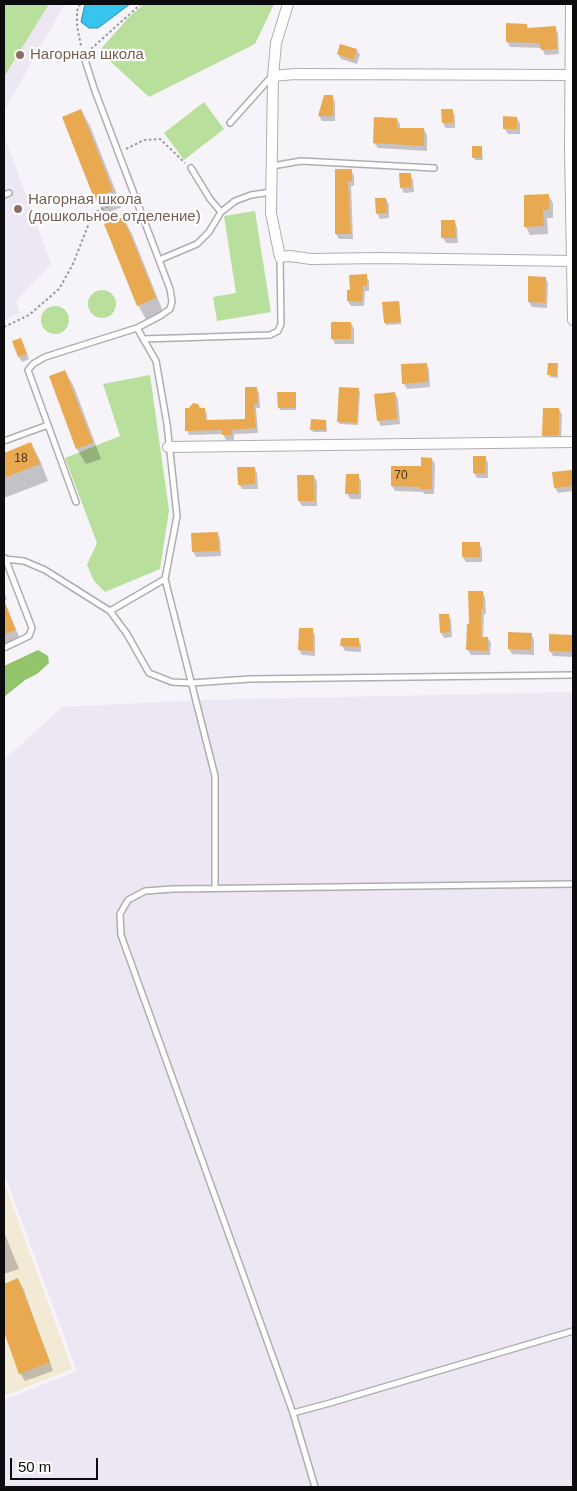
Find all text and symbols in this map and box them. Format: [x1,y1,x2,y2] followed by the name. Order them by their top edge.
[30,46,144,64] place label: Нагорная школа
[14,49,26,61] marker: Нагорная школа
[28,191,201,226] place label: Нагорная школа (дошкольное отделение)
[12,203,24,215] marker: Нагорная школа (дошкольное отделение)
[14,452,28,466] house number: 18
[394,469,408,483] house number: 70
[12,1448,100,1480] scale bar
[18,1458,51,1475] text: 50 m

